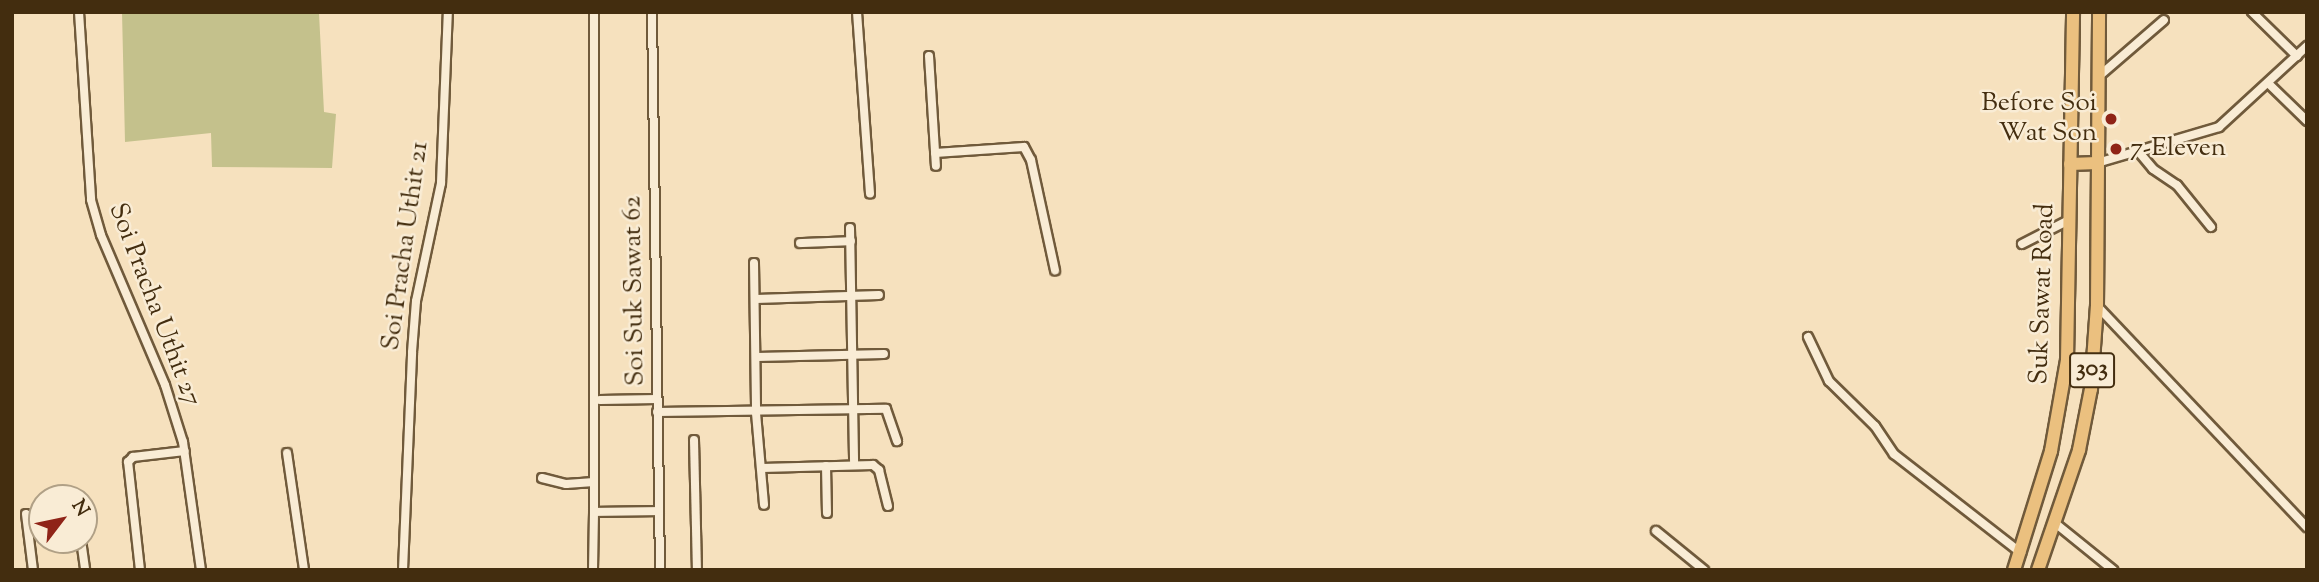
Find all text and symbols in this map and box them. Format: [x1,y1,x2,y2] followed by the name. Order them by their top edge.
[1981,88,2097,150] place label: Before Soi Wat Son
[2103,111,2119,127] marker: Before Soi Wat Son
[2130,133,2226,165] place label: 7-Eleven
[376,139,436,353] street label: Soi Pracha Uthit 21
[2108,141,2124,157] marker: 7-Eleven
[618,196,652,386] street label: Soi Suk Sawat 62
[101,199,207,411] street label: Soi Pracha Uthit 27
[2024,203,2062,385] street label: Suk Sawat Road
[2068,349,2116,390] road number: 303
[28,484,98,554] north arrow
[64,495,95,522] text: N

